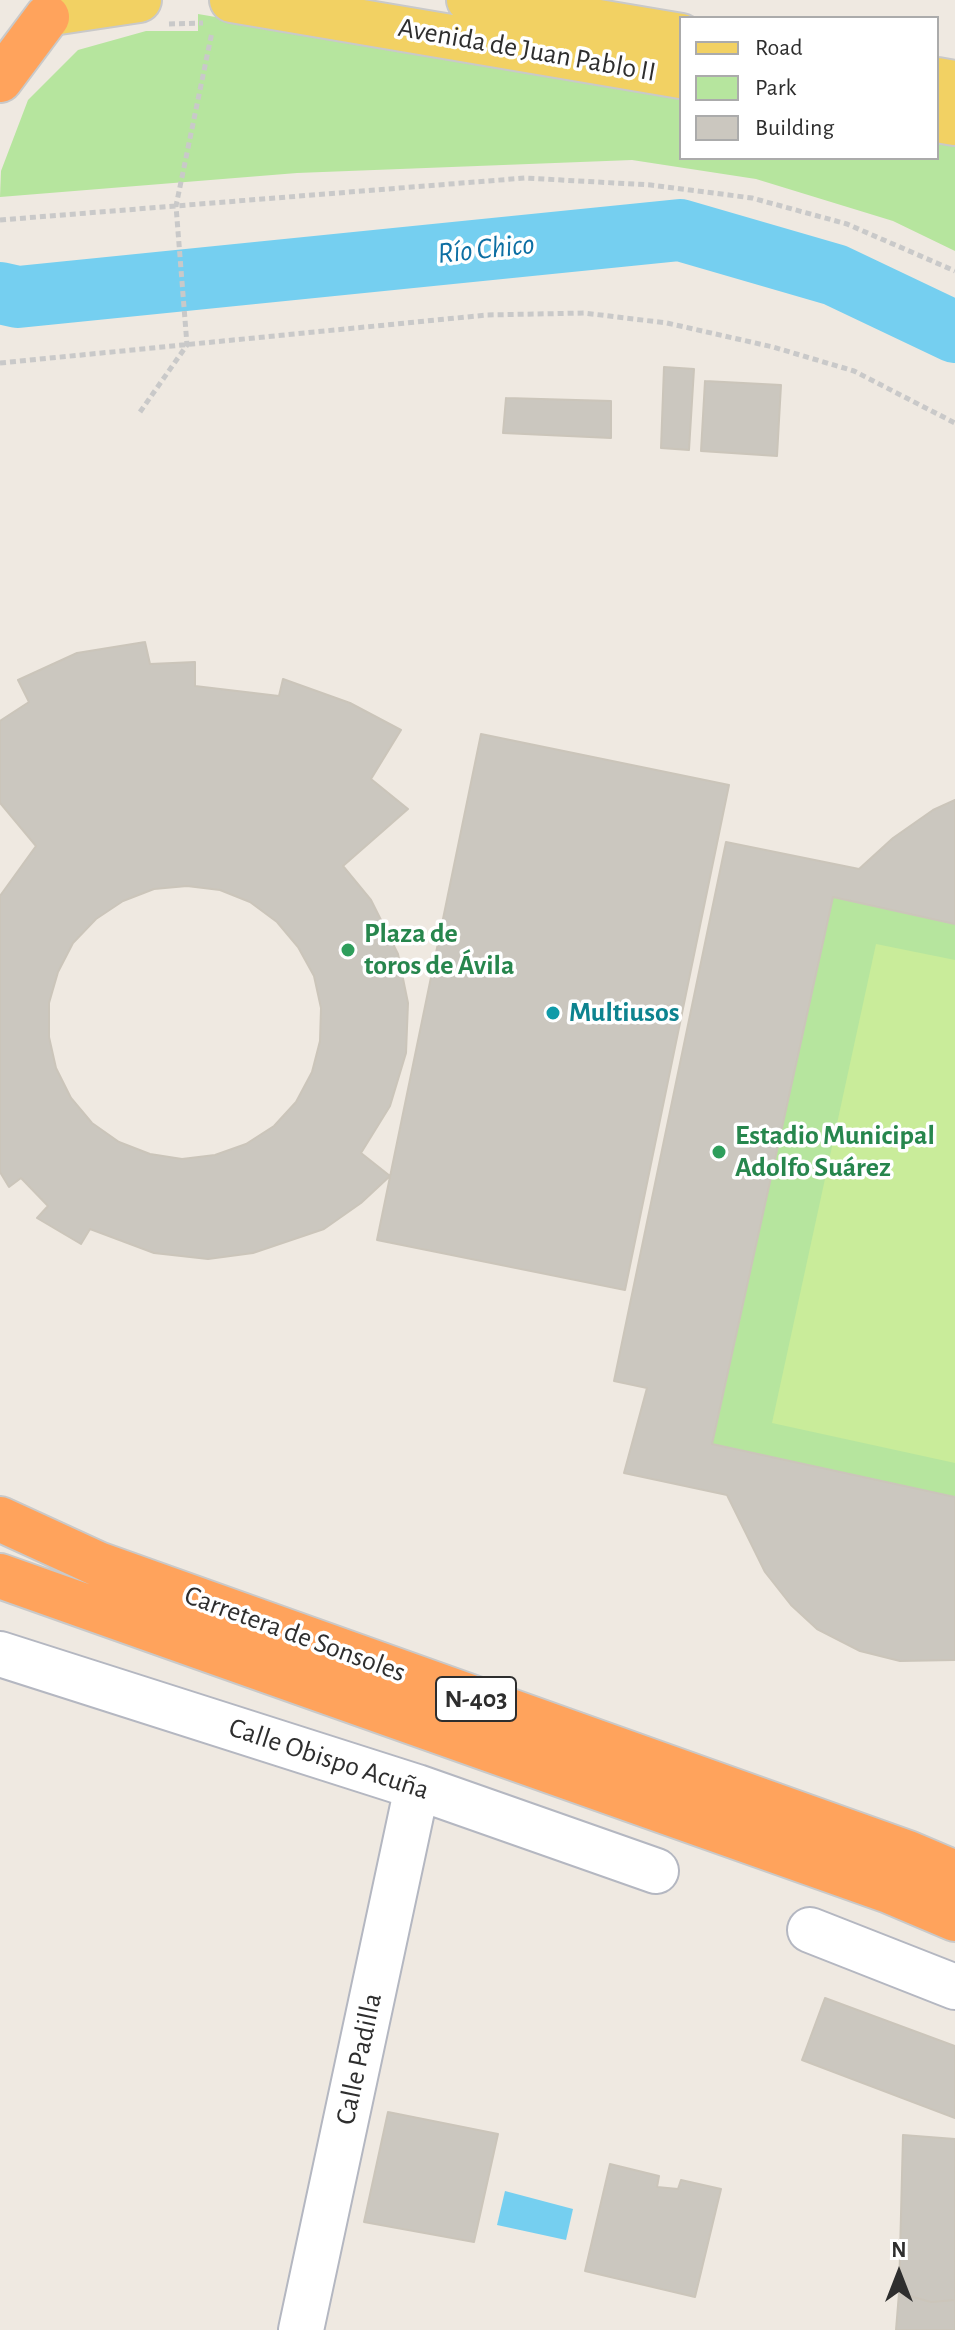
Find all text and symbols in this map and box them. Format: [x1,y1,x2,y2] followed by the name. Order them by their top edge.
[395,11,659,89] street label: Avenida de Juan Pablo II
[679,16,939,160] legend
[755,36,803,60] text: Road
[755,76,796,100] text: Park
[755,116,834,140] text: Building
[436,226,536,272] water label: Río Chico
[364,917,514,983] place label: Plaza de toros de Ávila
[339,941,357,959] marker: Plaza de toros de Ávila
[569,996,680,1030] place label: Multiusos
[544,1004,562,1022] marker: Multiusos
[735,1119,935,1185] place label: Estadio Municipal Adolfo Suárez
[710,1143,728,1161] marker: Estadio Municipal Adolfo Suárez
[180,1578,410,1690] street label: Carretera de Sonsoles
[436,1677,516,1721] road number: N-403
[225,1711,433,1807] street label: Calle Obispo Acuña
[329,1990,389,2128] street label: Calle Padilla
[859,2234,939,2314] north arrow
[891,2239,907,2261] text: N

